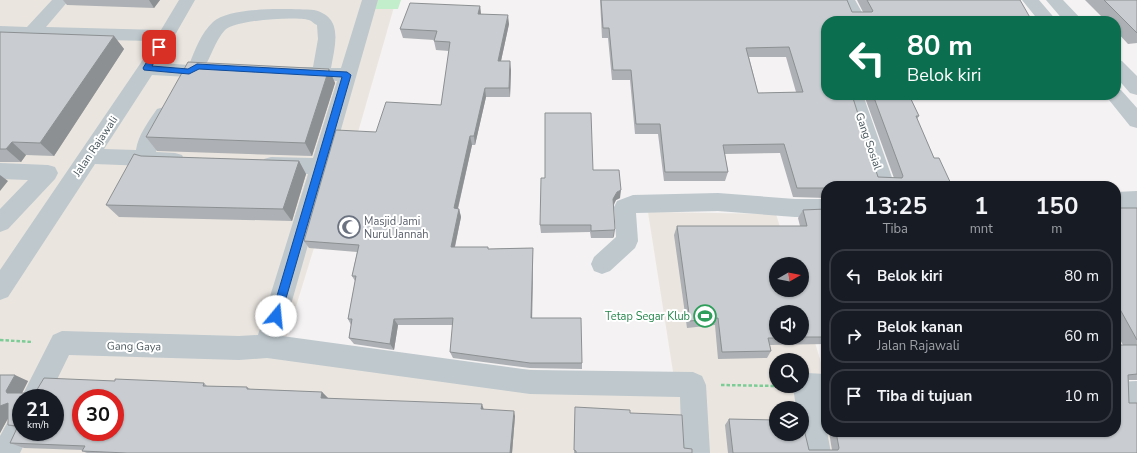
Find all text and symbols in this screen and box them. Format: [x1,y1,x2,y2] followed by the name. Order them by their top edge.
[907,27,973,65] text: 80 m
[142,30,176,64] pin
[841,32,893,84] icon: left
[148,36,170,58] icon: arrive
[907,63,981,87] text: Belok kiri
[852,111,885,172] street label: Gang Sosial
[69,113,121,180] street label: Jalan Rajawali
[864,190,927,222] text: 13:25
[974,190,988,222] text: 1
[1035,190,1078,222] text: 150
[336,214,362,240] mosque icon: Masjid Jami Nurul Jannah
[364,214,428,242] place label: Masjid Jami Nurul Jannah
[883,220,908,238] text: Tiba
[970,220,993,238] text: mnt
[1051,220,1062,238] text: m
[769,257,809,297] north arrow
[769,257,809,441] map controls
[843,265,865,287] icon: left
[877,266,942,286] text: Belok kiri
[1064,266,1099,286] text: 80 m
[255,295,297,337] position arrow
[692,303,718,329] sports icon: Tetap Segar Klub
[769,305,809,345] button: sound
[605,309,690,324] place label: Tetap Segar Klub
[877,317,963,337] text: Belok kanan
[843,325,865,347] icon: right
[1064,326,1099,346] text: 60 m
[877,337,960,355] text: Jalan Rajawali
[107,339,162,354] street label: Gang Gaya
[769,353,809,393] button: search
[843,385,865,407] icon: arrive
[877,386,972,406] text: Tiba di tujuan
[1064,386,1099,406] text: 10 m
[72,389,124,441] speed limit sign: 30
[26,396,50,423] text: 21
[769,401,809,441] button: layers
[27,418,49,432] text: km/h

